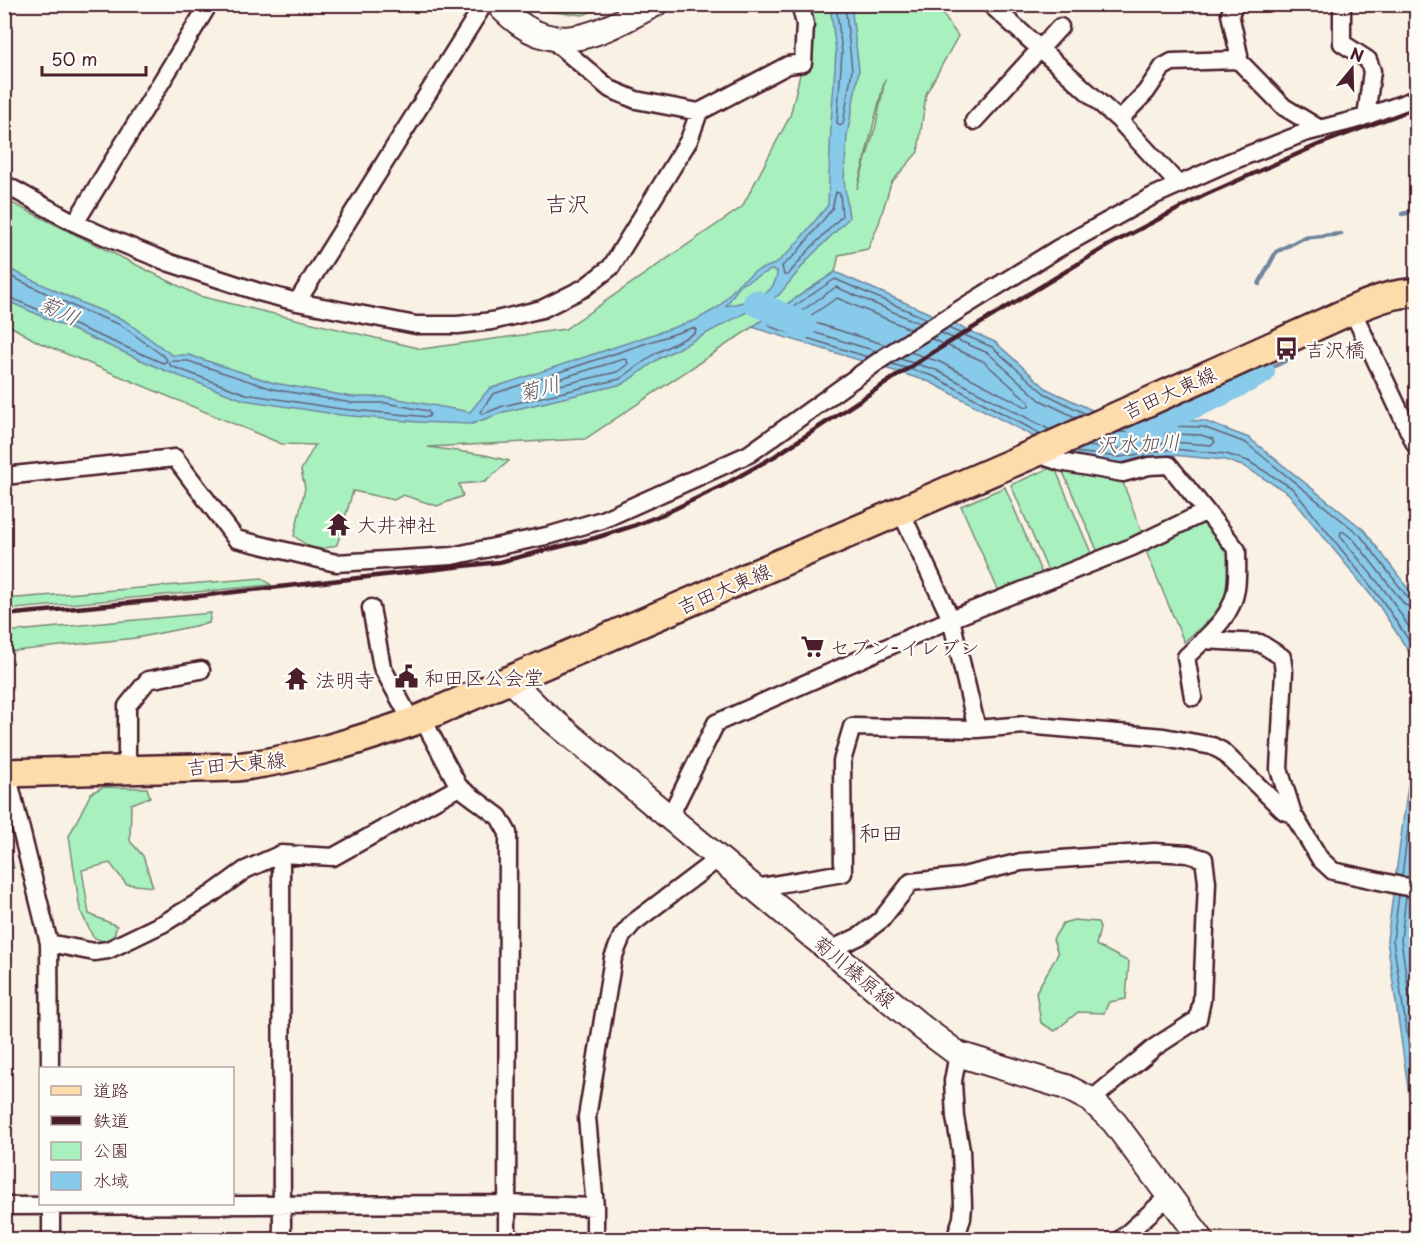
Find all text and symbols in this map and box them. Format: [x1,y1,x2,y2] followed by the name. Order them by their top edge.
[42,39,146,77] scale bar
[1322,39,1382,99] north arrow
[1347,40,1367,67] text: N
[51,45,98,72] text: 50 m
[545,186,589,219] district label: 吉沢
[34,286,86,332] water label: 菊川
[1305,334,1365,364] place label: 吉沢橋
[1274,336,1300,362] bus stop icon: 吉沢橋
[1117,358,1221,426] street label: 吉田大東線
[515,366,563,408] water label: 菊川
[1095,425,1181,459] water label: 沢水加川
[357,509,437,539] place label: 大井神社
[326,511,352,537] temple icon: 大井神社
[672,555,776,621] street label: 吉田大東線
[830,632,980,662] place label: セブン-イレブン
[799,634,825,660] supermarket icon: セブン-イレブン
[424,662,544,692] place label: 和田区公会堂
[315,664,375,694] place label: 法明寺
[393,664,419,690] public building icon: 和田区公会堂
[284,666,310,692] temple icon: 法明寺
[185,744,287,782] street label: 吉田大東線
[859,815,903,848] district label: 和田
[807,927,903,1015] street label: 菊川榛原線
[39,1067,234,1205] legend
[93,1076,129,1103] text: 道路
[93,1106,129,1133] text: 鉄道
[93,1136,129,1163] text: 公園
[93,1166,129,1193] text: 水域

